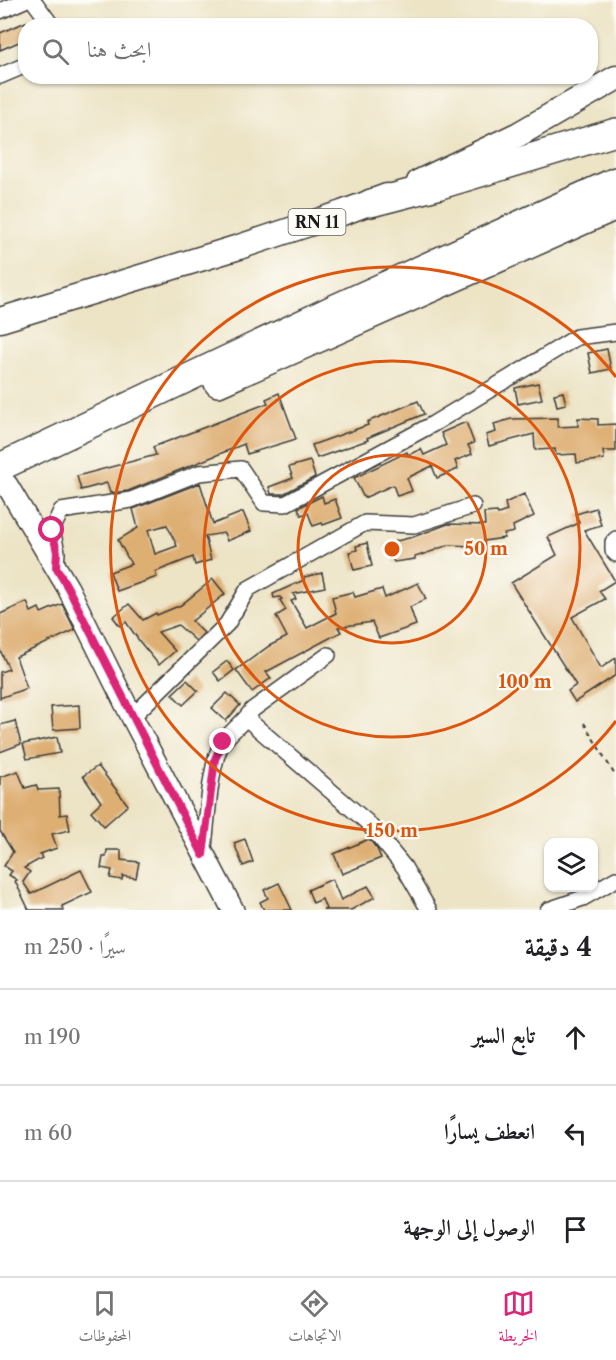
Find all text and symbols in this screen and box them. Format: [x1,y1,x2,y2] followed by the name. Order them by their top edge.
[18,18,598,84] search box
[39,35,72,68] icon: search
[87,36,152,63] text: ابحث هنا
[288,209,346,235] road number: RN 11
[38,516,64,542] route start
[464,538,508,560] text: 50 m
[382,539,402,559] centre of rings
[498,671,552,693] text: 100 m
[209,728,235,754] route end
[366,820,418,842] text: 150 m
[544,838,598,892] map controls
[544,838,598,892] button: layers
[525,931,592,963] text: 4 دقيقة
[24,935,126,959] text: سيرًا · 250 m
[559,1021,592,1054] icon: ahead
[472,1022,535,1049] text: تابع السير
[24,1025,81,1049] text: 190 m
[559,1117,592,1150] icon: left
[444,1118,535,1145] text: انعطف يسارًا
[24,1121,72,1145] text: 60 m
[559,1213,592,1246] icon: arrive
[403,1214,535,1241] text: الوصول إلى الوجهة
[79,1287,131,1351] tab: المحفوظات
[288,1287,342,1351] tab: الاتجاهات
[499,1287,538,1351] tab: الخريطة

